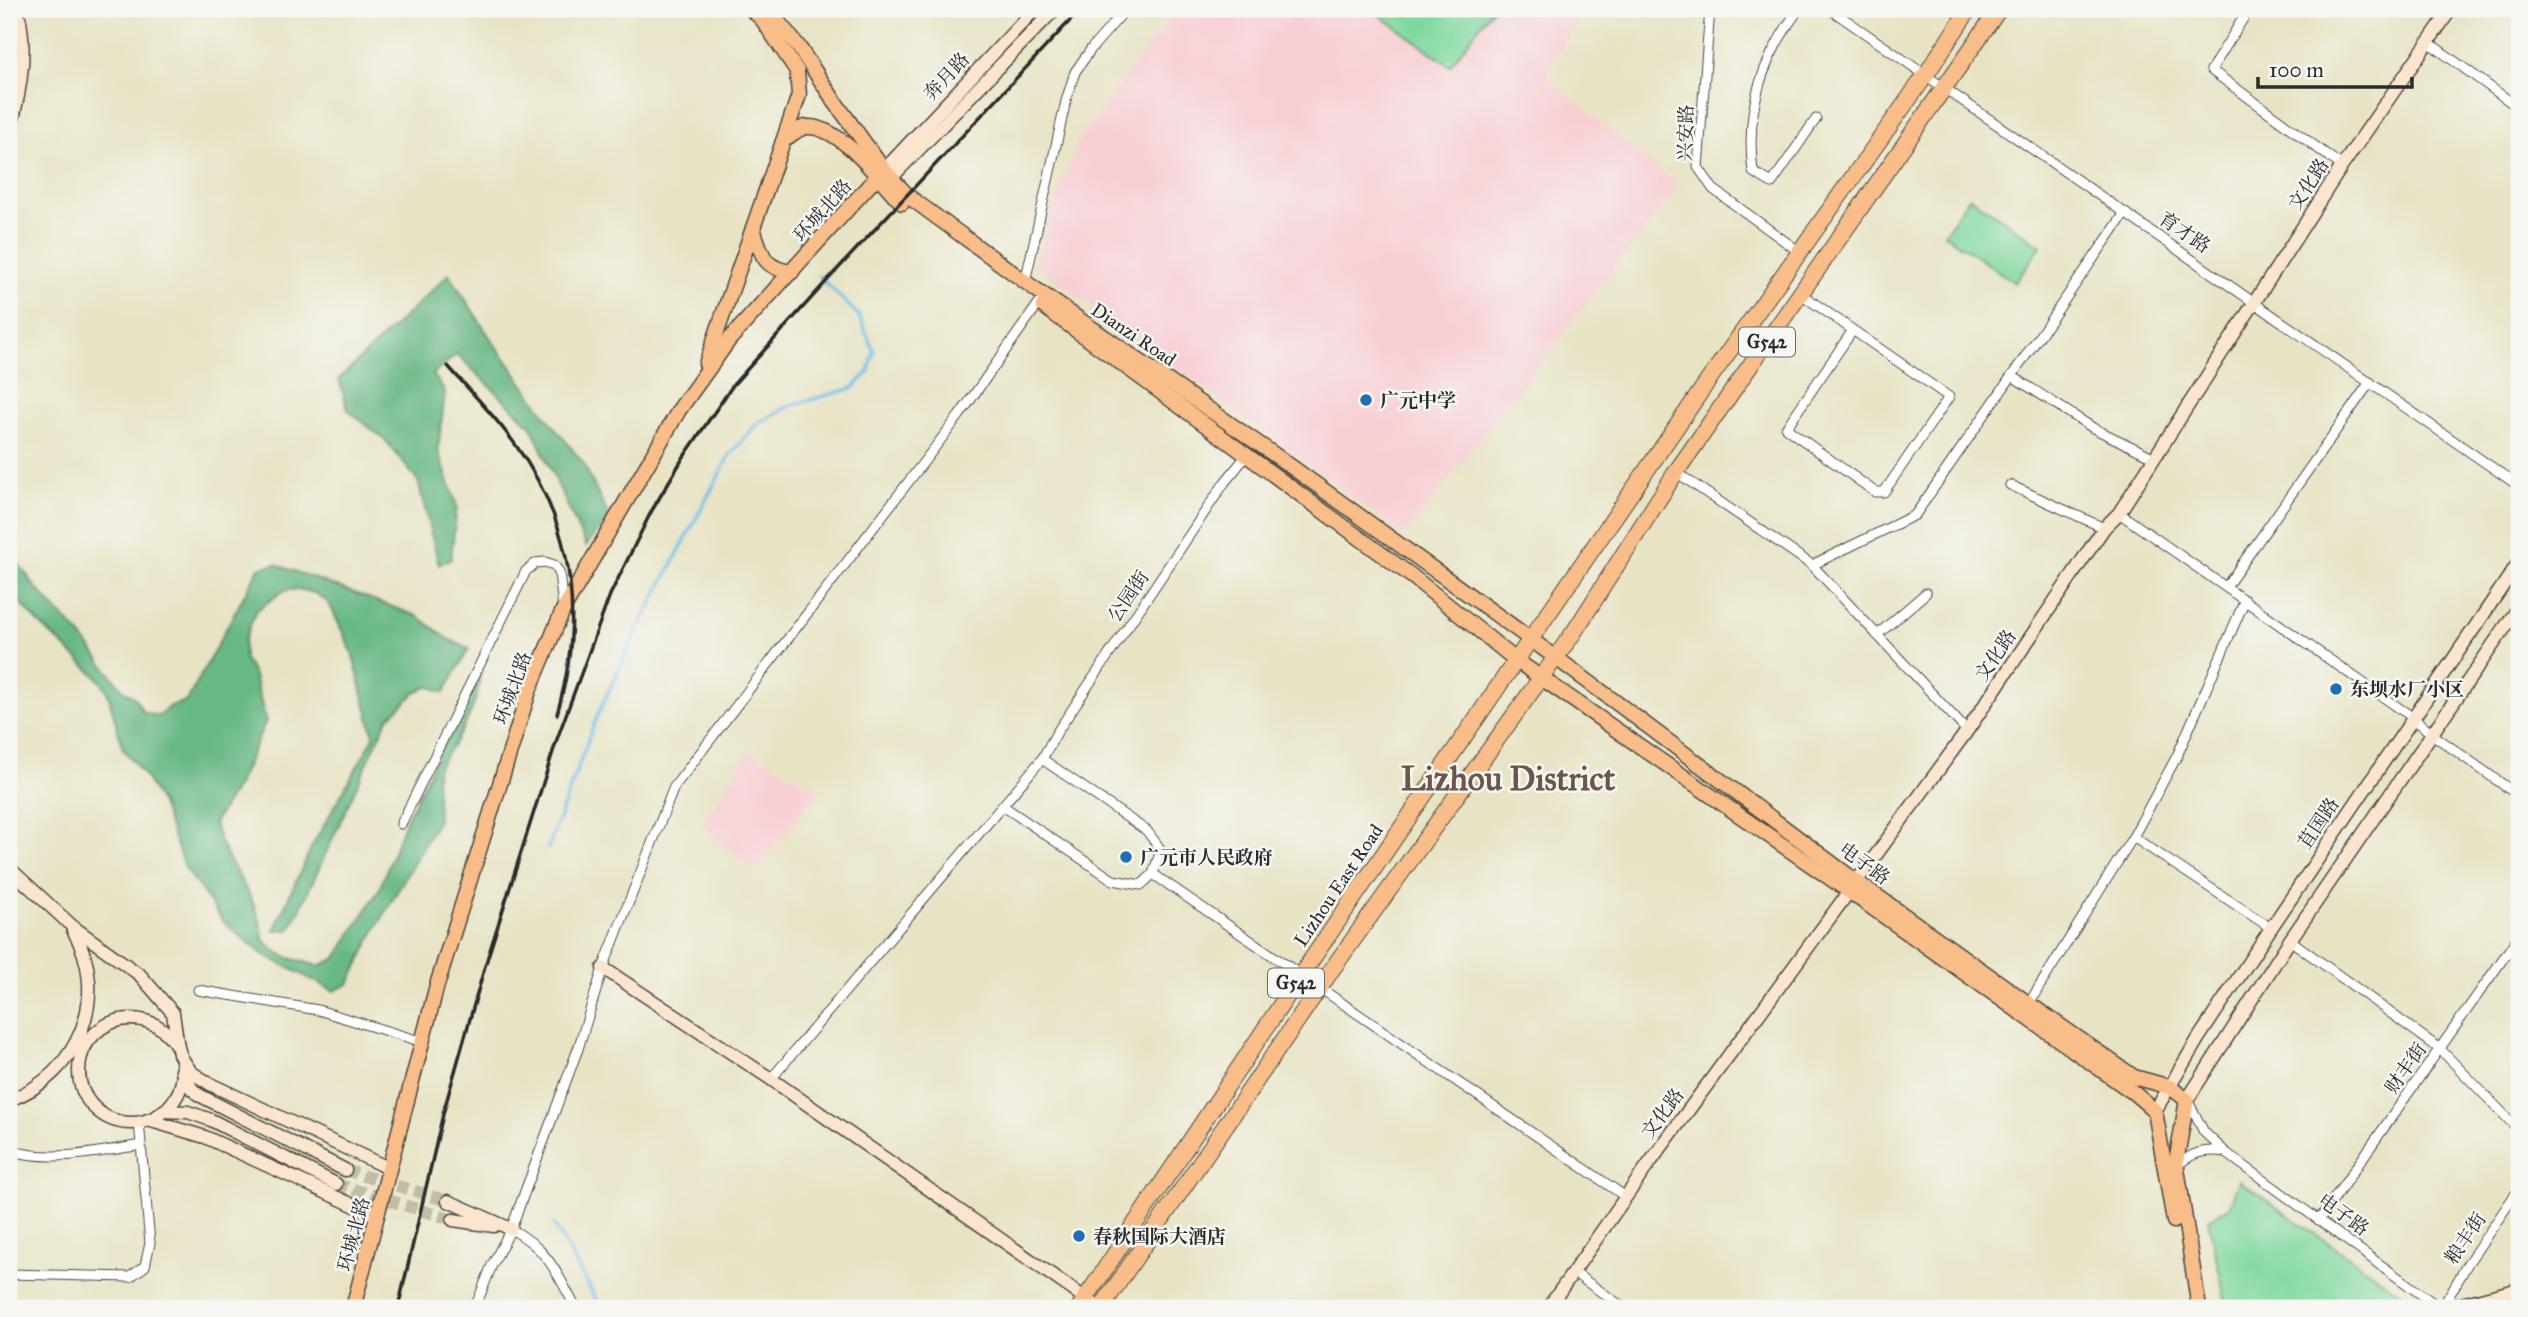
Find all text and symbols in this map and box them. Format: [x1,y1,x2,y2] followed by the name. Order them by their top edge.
[2258,46,2412,90] scale bar
[919,48,974,105] street label: 奔月路
[2269,57,2324,83] text: 100 m
[1673,104,1698,162] street label: 兴安路
[2283,154,2334,214] street label: 文化路
[788,174,856,246] street label: 环城北路
[2155,207,2215,258] street label: 育才路
[1087,298,1181,371] street label: Dianzi Road
[1739,328,1795,356] road number: G542
[1380,389,1456,412] place label: 广元中学
[1358,392,1374,408] marker: 广元中学
[1103,566,1154,626] street label: 公园街
[1970,625,2021,685] street label: 文化路
[489,649,536,728] street label: 环城北路
[2350,678,2464,701] place label: 东坝水厂小区
[2328,681,2344,697] marker: 东坝水厂小区
[1401,759,1615,799] district label: Lizhou District
[2293,793,2344,853] street label: 苴国路
[1289,819,1388,951] street label: Lizhou East Road
[1835,837,1895,889] street label: 电子路
[1140,846,1273,869] place label: 广元市人民政府
[1118,849,1134,865] marker: 广元市人民政府
[1268,968,1324,998] road number: G542
[2380,1038,2431,1098] street label: 财丰街
[1636,1084,1689,1143] street label: 文化路
[2314,1188,2374,1240] street label: 电子路
[333,1194,374,1274] street label: 环城北路
[2440,1208,2491,1268] street label: 粮丰街
[1093,1225,1226,1248] place label: 春秋国际大酒店
[1071,1228,1087,1244] marker: 春秋国际大酒店

